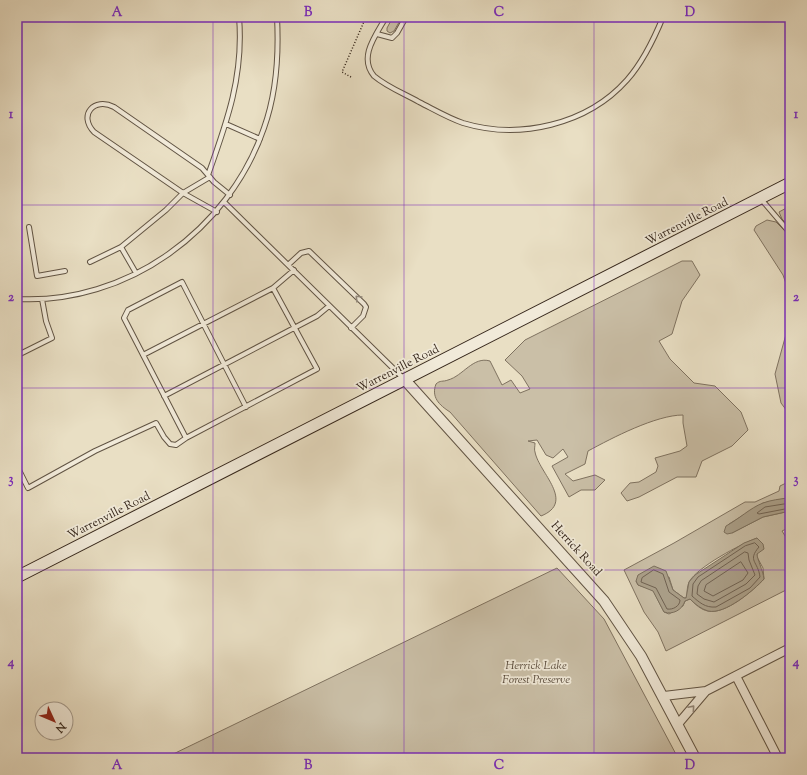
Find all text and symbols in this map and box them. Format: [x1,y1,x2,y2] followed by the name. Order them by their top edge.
[112,4,123,22] text: A
[304,4,313,22] text: B
[494,4,504,22] text: C
[685,4,695,22] text: D
[9,106,14,124] text: 1
[794,106,799,124] text: 1
[642,193,732,251] street label: Warrenville Road
[8,289,15,307] text: 2
[793,289,800,307] text: 2
[355,295,363,303] one-way arrow
[353,340,443,398] street label: Warrenville Road
[8,471,14,489] text: 3
[793,471,799,489] text: 3
[64,487,154,545] street label: Warrenville Road
[546,517,606,581] street label: Herrick Road
[7,654,15,672] text: 4
[792,654,800,672] text: 4
[502,657,570,689] park label: Herrick Lake Forest Preserve
[34,701,74,741] north arrow
[688,705,695,713] one-way arrow
[52,718,70,736] text: N
[112,757,123,775] text: A
[304,757,313,775] text: B
[494,757,504,775] text: C
[685,757,695,775] text: D

